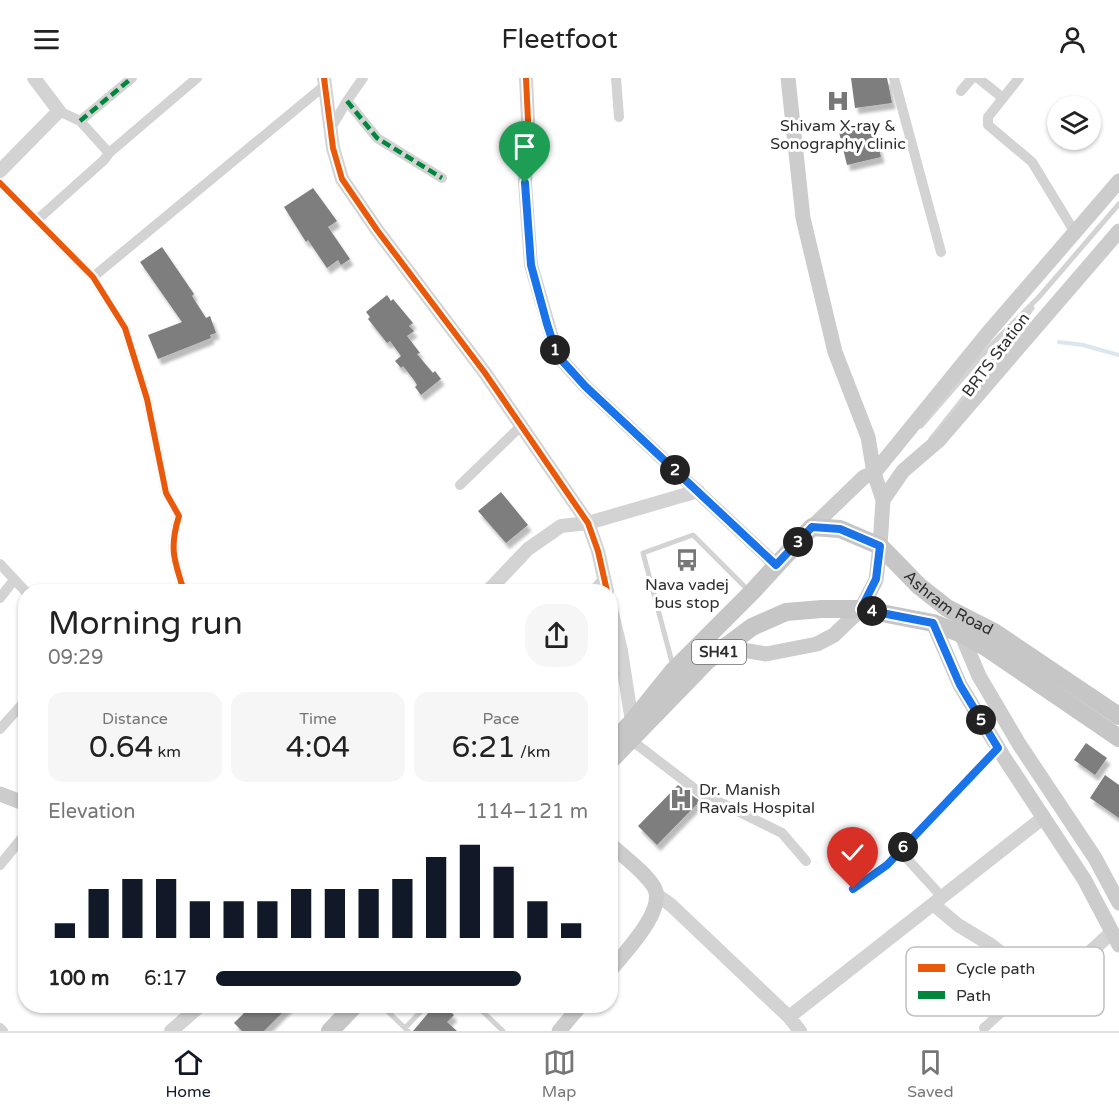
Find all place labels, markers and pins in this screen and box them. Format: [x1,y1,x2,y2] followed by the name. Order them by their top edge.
[825,88,851,114] hospital icon: Shivam X-ray & Sonography clinic
[770,116,906,154] place label: Shivam X-ray & Sonography clinic
[499,121,550,183] pin
[540,335,570,365] pin: 1
[660,455,690,485] pin: 2
[783,527,813,557] pin: 3
[674,547,700,573] bus stop icon: Nava vadej bus stop
[645,575,729,613] place label: Nava vadej bus stop
[857,596,887,626] pin: 4
[966,705,996,735] pin: 5
[699,780,815,818] place label: Dr. Manish Ravals Hospital
[668,786,694,812] hospital icon: Dr. Manish Ravals Hospital
[827,827,878,889] pin
[888,832,918,862] pin: 6

